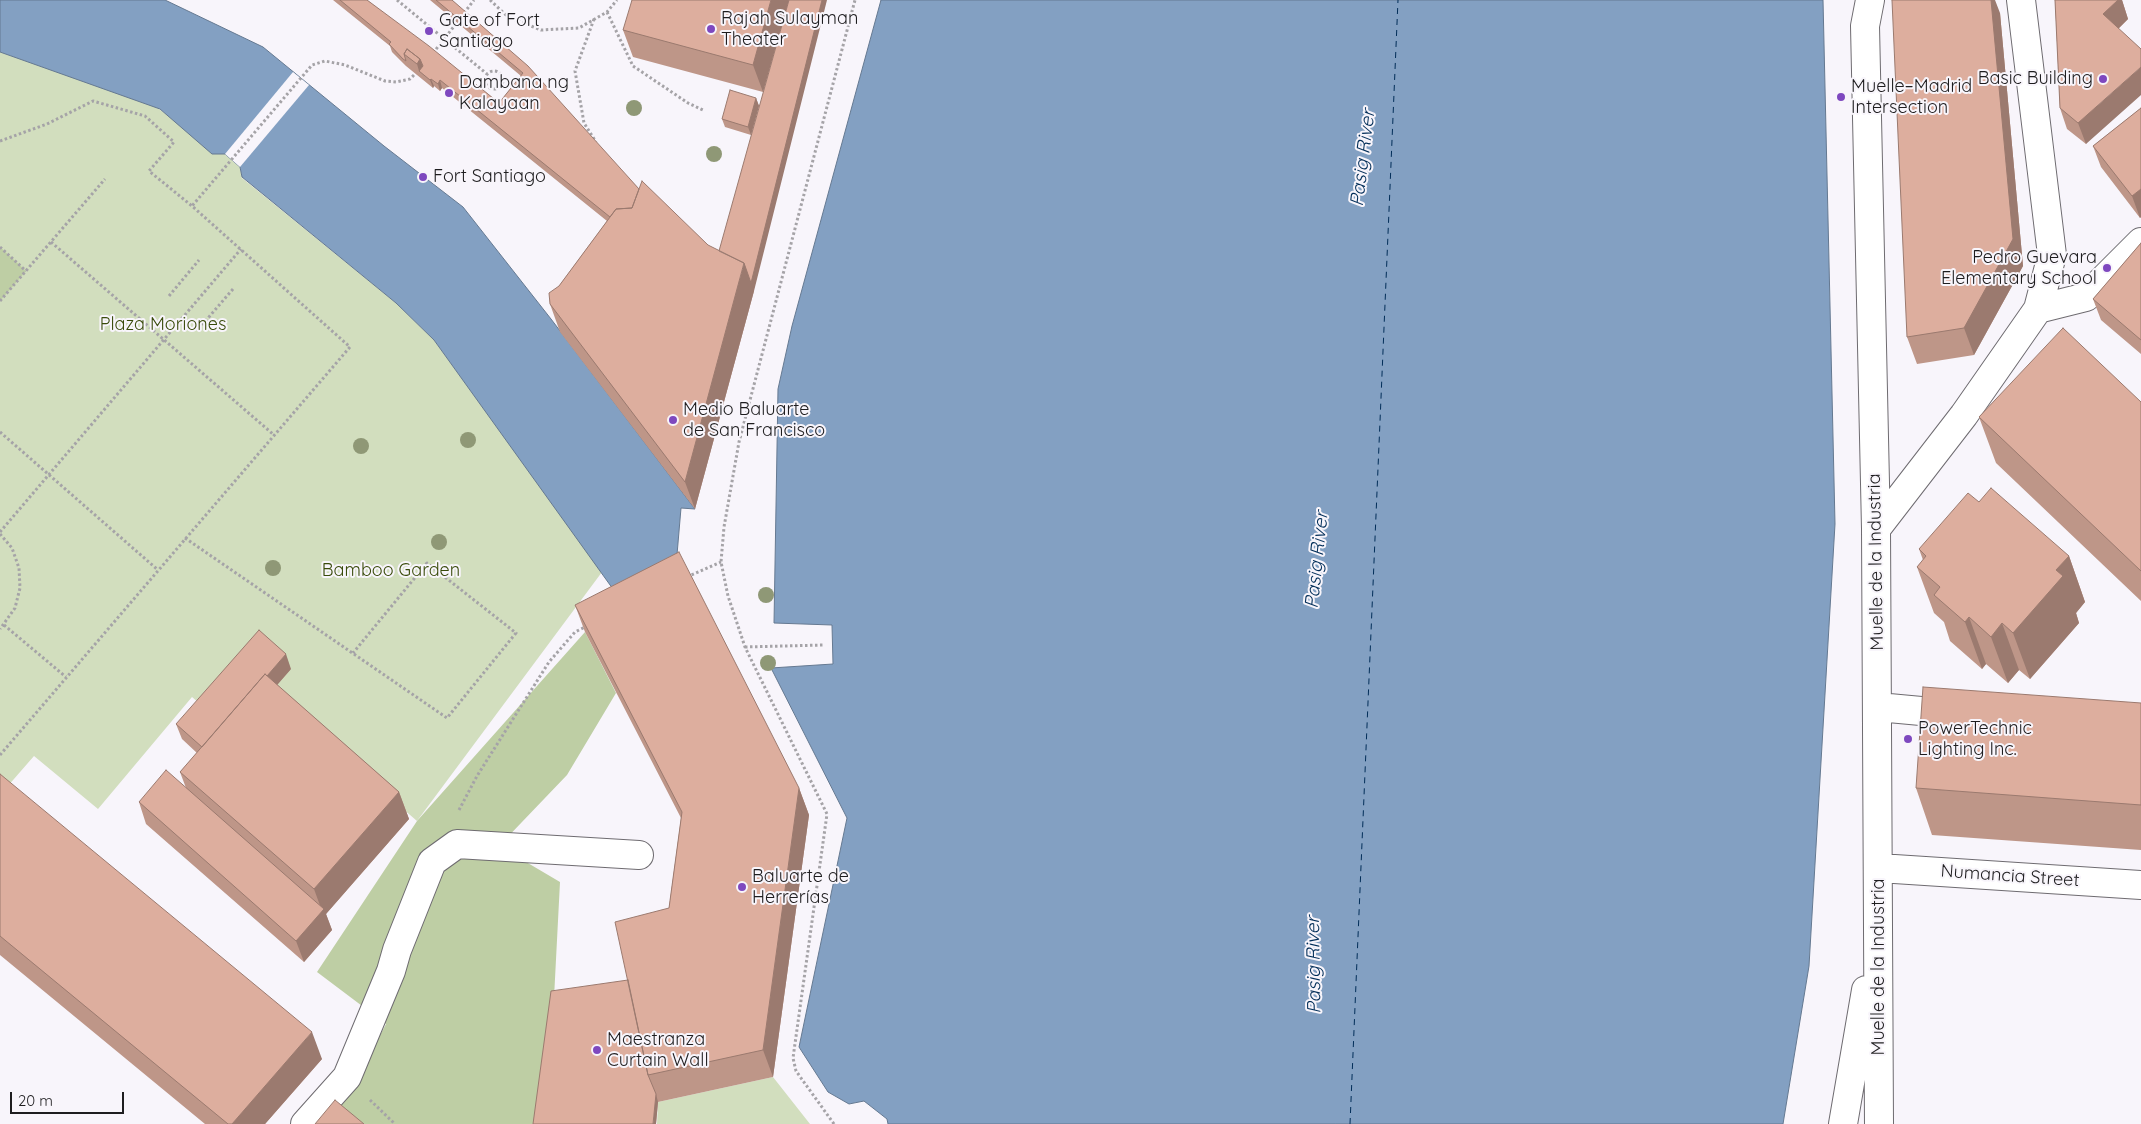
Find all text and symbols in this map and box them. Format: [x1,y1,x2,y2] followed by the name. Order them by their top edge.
[721,8,858,50] place label: Rajah Sulayman Theater
[439,10,540,52] place label: Gate of Fort Santiago
[705,23,717,35] marker: Rajah Sulayman Theater
[423,25,435,37] marker: Gate of Fort Santiago
[1978,68,2093,90] place label: Basic Building
[459,72,569,115] place label: Dambana ng Kalayaan
[2097,73,2109,85] marker: Basic Building
[1851,76,1972,118] place label: Muelle–Madrid Intersection
[443,87,455,99] marker: Dambana ng Kalayaan
[1835,91,1847,103] marker: Muelle–Madrid Intersection
[1346,108,1380,208] water label: Pasig River
[433,166,546,188] place label: Fort Santiago
[417,171,429,183] marker: Fort Santiago
[1941,247,2097,290] place label: Pedro Guevara Elementary School
[2101,262,2113,274] marker: Pedro Guevara Elementary School
[100,314,226,336] park label: Plaza Moriones
[683,399,825,442] place label: Medio Baluarte de San Francisco
[667,414,679,426] marker: Medio Baluarte de San Francisco
[1864,473,1888,651] street label: Muelle de la Industria
[1301,510,1333,610] water label: Pasig River
[322,560,460,582] park label: Bamboo Garden
[1918,718,2032,761] place label: PowerTechnic Lighting Inc.
[1902,733,1914,745] marker: PowerTechnic Lighting Inc.
[1940,860,2080,892] street label: Numancia Street
[752,866,849,909] place label: Baluarte de Herrerías
[1868,878,1890,1056] street label: Muelle de la Industria
[736,881,748,893] marker: Baluarte de Herrerías
[1302,916,1326,1014] water label: Pasig River
[607,1029,709,1072] place label: Maestranza Curtain Wall
[591,1044,603,1056] marker: Maestranza Curtain Wall
[12,1082,126,1114] scale bar
[18,1091,53,1110] text: 20 m

